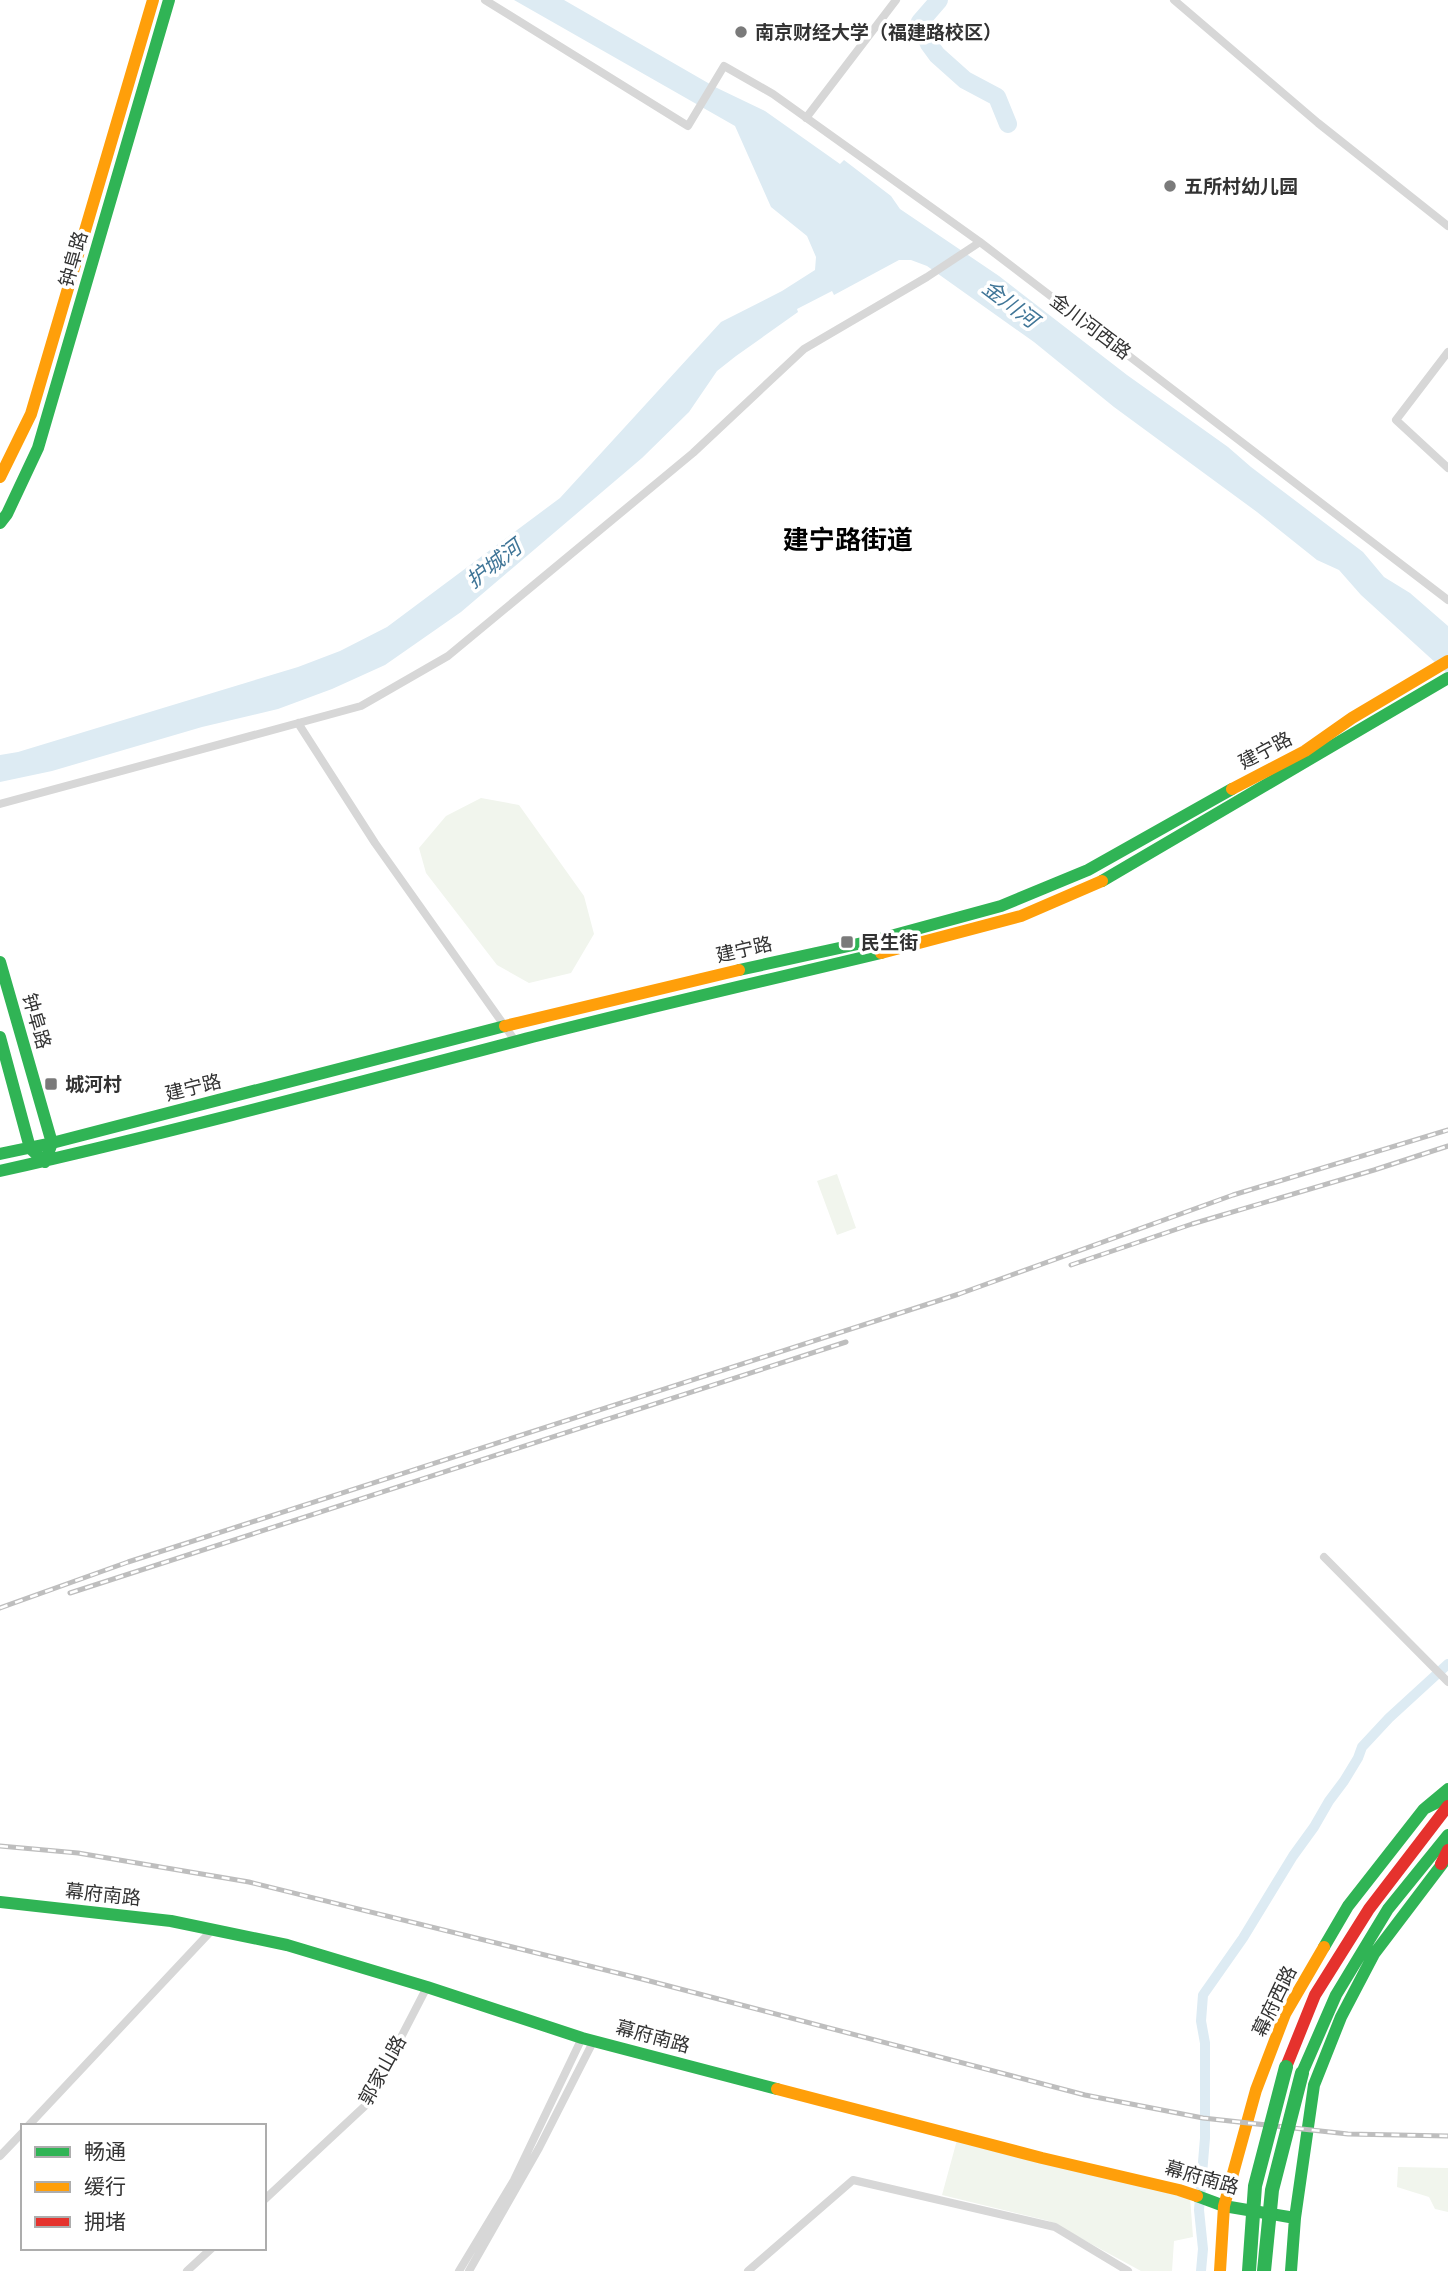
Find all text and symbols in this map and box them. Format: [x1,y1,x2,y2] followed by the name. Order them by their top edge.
[755,21,1002,43] place label: 南京财经大学（福建路校区）
[733,24,749,40] marker: 南京财经大学（福建路校区）
[1184,175,1298,197] place label: 五所村幼儿园
[1162,178,1178,194] marker: 五所村幼儿园
[55,229,91,289] street label: 钟阜路
[978,275,1046,335] water label: 金川河
[1046,289,1136,363] street label: 金川河西路
[783,525,913,555] district label: 建宁路街道
[461,532,529,593] water label: 护城河
[1235,727,1295,773] street label: 建宁路
[861,931,918,953] place label: 民生街
[714,932,774,966] street label: 建宁路
[839,934,855,950] marker: 民生街
[19,991,55,1051] street label: 钟阜路
[163,1069,223,1105] street label: 建宁路
[65,1073,122,1095] place label: 城河村
[43,1076,59,1092] marker: 城河村
[64,1879,142,1909] street label: 幕府南路
[1247,1962,1301,2040] street label: 幕府西路
[613,2016,693,2056] street label: 幕府南路
[354,2031,410,2109] street label: 郭家山路
[21,2124,266,2250] legend
[84,2139,126,2164] text: 畅通
[1162,2156,1242,2198] street label: 幕府南路
[84,2174,126,2199] text: 缓行
[84,2209,126,2234] text: 拥堵

